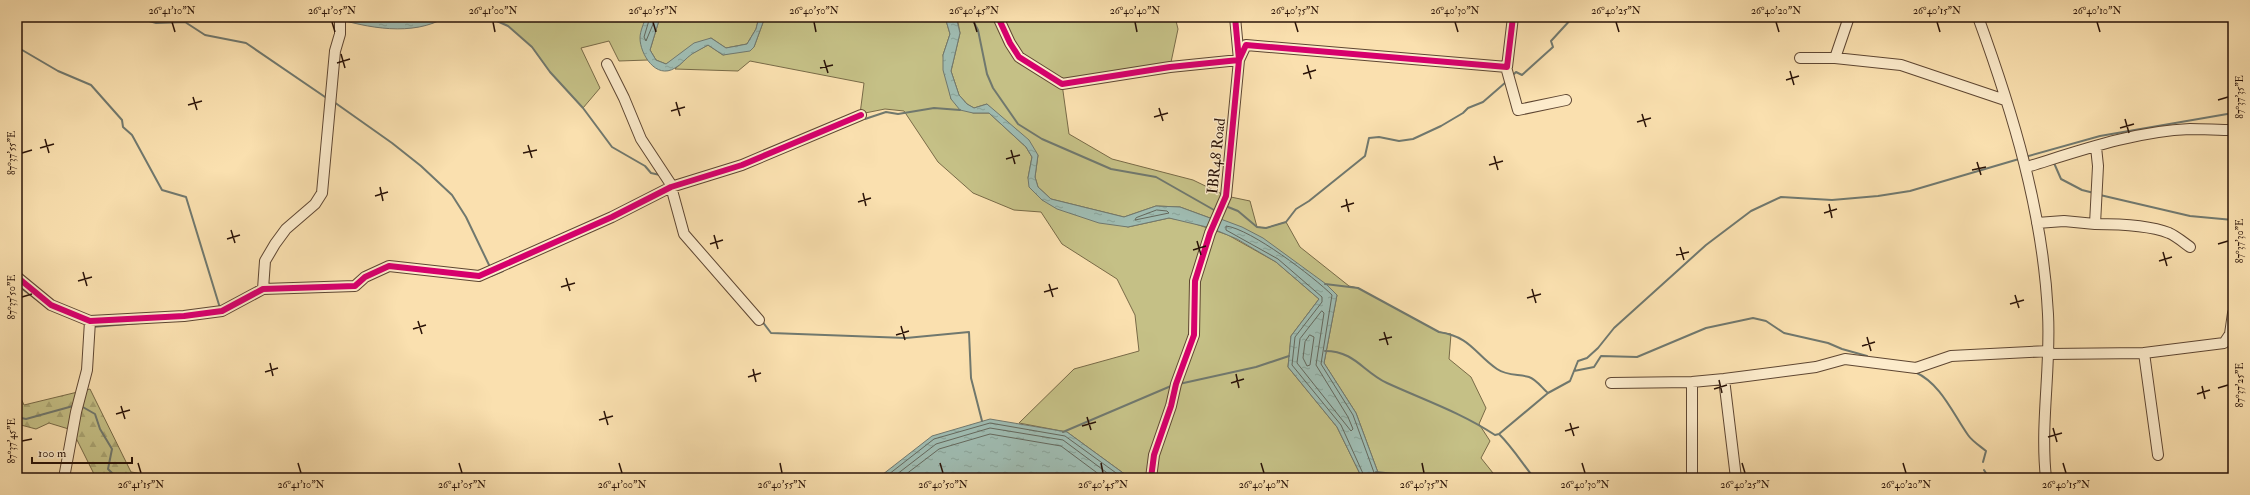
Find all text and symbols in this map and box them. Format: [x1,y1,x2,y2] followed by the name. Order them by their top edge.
[148,5,196,17] text: 26°41'10"N
[308,5,356,17] text: 26°41'05"N
[469,5,517,17] text: 26°41'00"N
[629,5,677,17] text: 26°40'55"N
[789,5,839,17] text: 26°40'50"N
[949,5,999,17] text: 26°40'45"N
[1110,5,1160,17] text: 26°40'40"N
[1271,5,1319,17] text: 26°40'35"N
[1430,5,1480,17] text: 26°40'30"N
[1591,5,1641,17] text: 26°40'25"N
[1751,5,1801,17] text: 26°40'20"N
[1913,5,1961,17] text: 26°40'15"N
[2073,5,2121,17] text: 26°40'10"N
[2234,75,2246,119] text: 87°37'35"E
[1203,117,1230,195] street label: IBR48 Road
[6,131,18,175] text: 87°37'55"E
[2234,219,2246,263] text: 87°37'30"E
[6,275,18,319] text: 87°37'50"E
[2234,363,2246,407] text: 87°37'25"E
[6,418,18,464] text: 87°37'45"E
[32,439,132,465] scale bar
[38,446,67,461] text: 100 m
[118,479,164,491] text: 26°41'15"N
[277,479,325,491] text: 26°41'10"N
[438,479,486,491] text: 26°41'05"N
[598,479,646,491] text: 26°41'00"N
[758,479,806,491] text: 26°40'55"N
[918,479,968,491] text: 26°40'50"N
[1078,479,1128,491] text: 26°40'45"N
[1239,479,1289,491] text: 26°40'40"N
[1400,479,1448,491] text: 26°40'35"N
[1560,479,1610,491] text: 26°40'30"N
[1720,479,1770,491] text: 26°40'25"N
[1881,479,1931,491] text: 26°40'20"N
[2042,479,2090,491] text: 26°40'15"N

